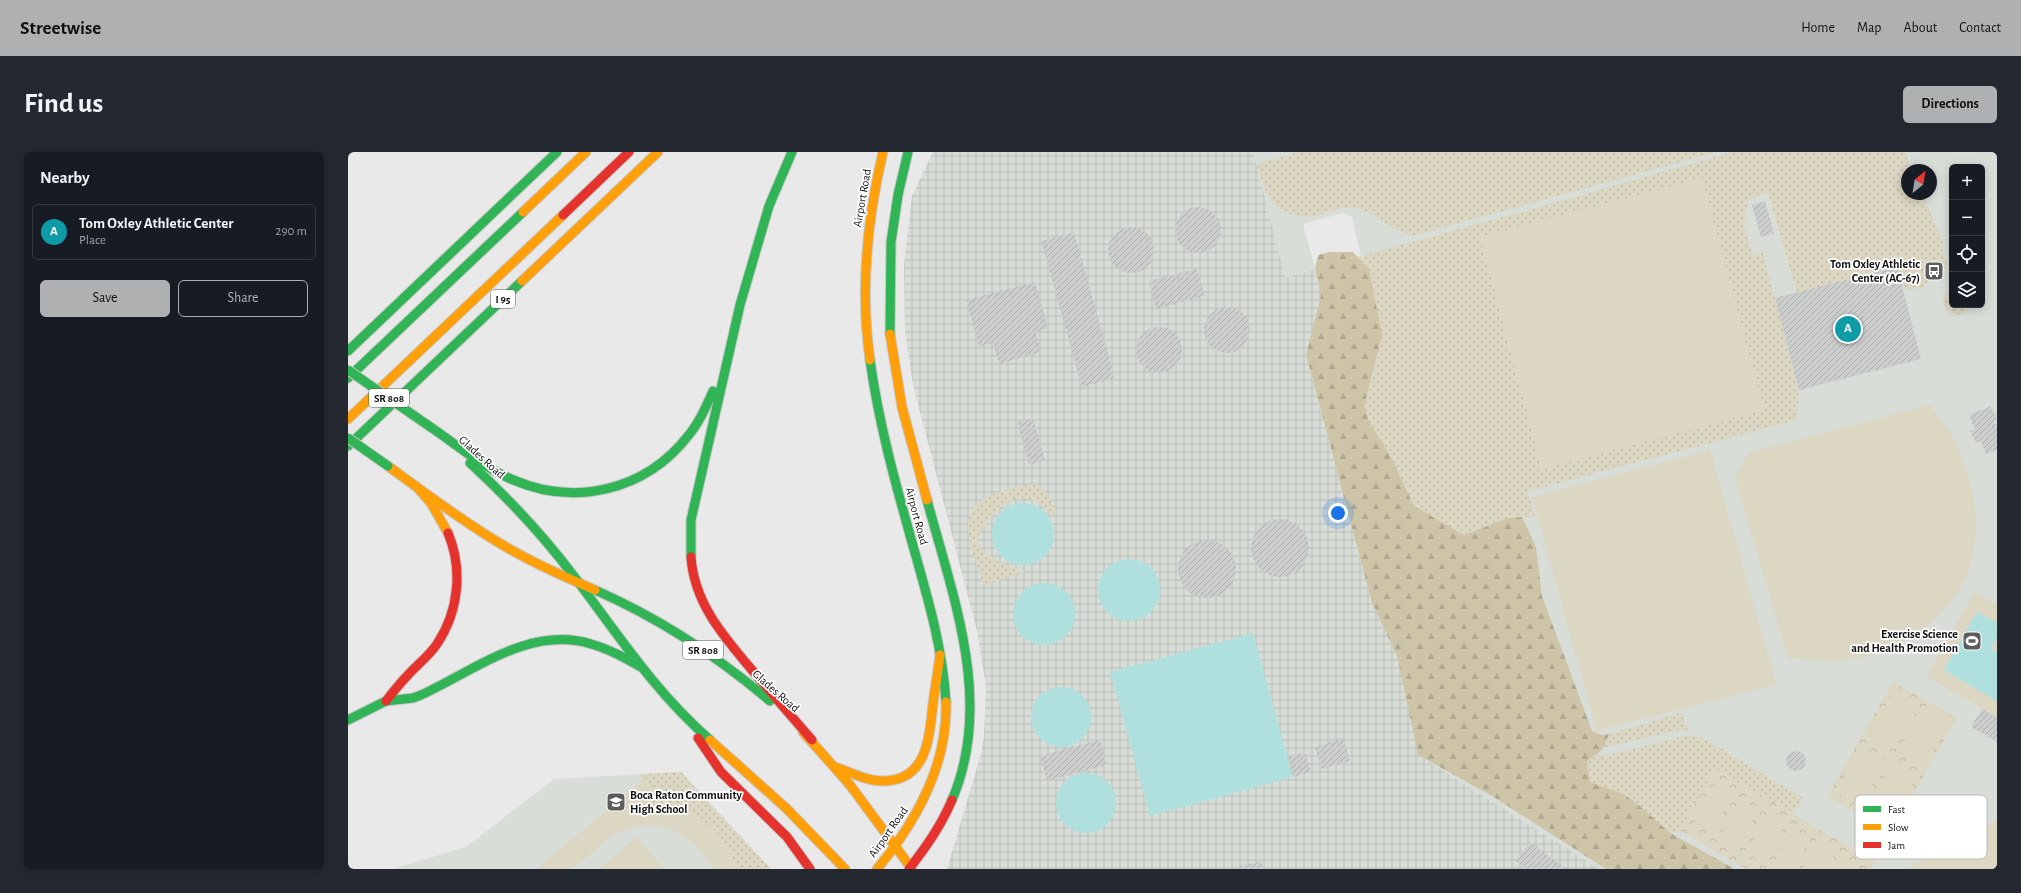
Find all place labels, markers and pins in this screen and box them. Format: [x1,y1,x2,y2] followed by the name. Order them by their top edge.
[1830,258,1920,285] place label: Tom Oxley Athletic Center (AC-67)
[1923,260,1945,282] bus stop icon: Tom Oxley Athletic Center (AC-67)
[1835,314,1861,344] pin: A
[1851,628,1958,654] place label: Exercise Science and Health Promotion
[1961,630,1983,652] sports icon: Exercise Science and Health Promotion
[630,789,742,815] place label: Boca Raton Community High School
[605,791,627,813] school or university icon: Boca Raton Community High School

